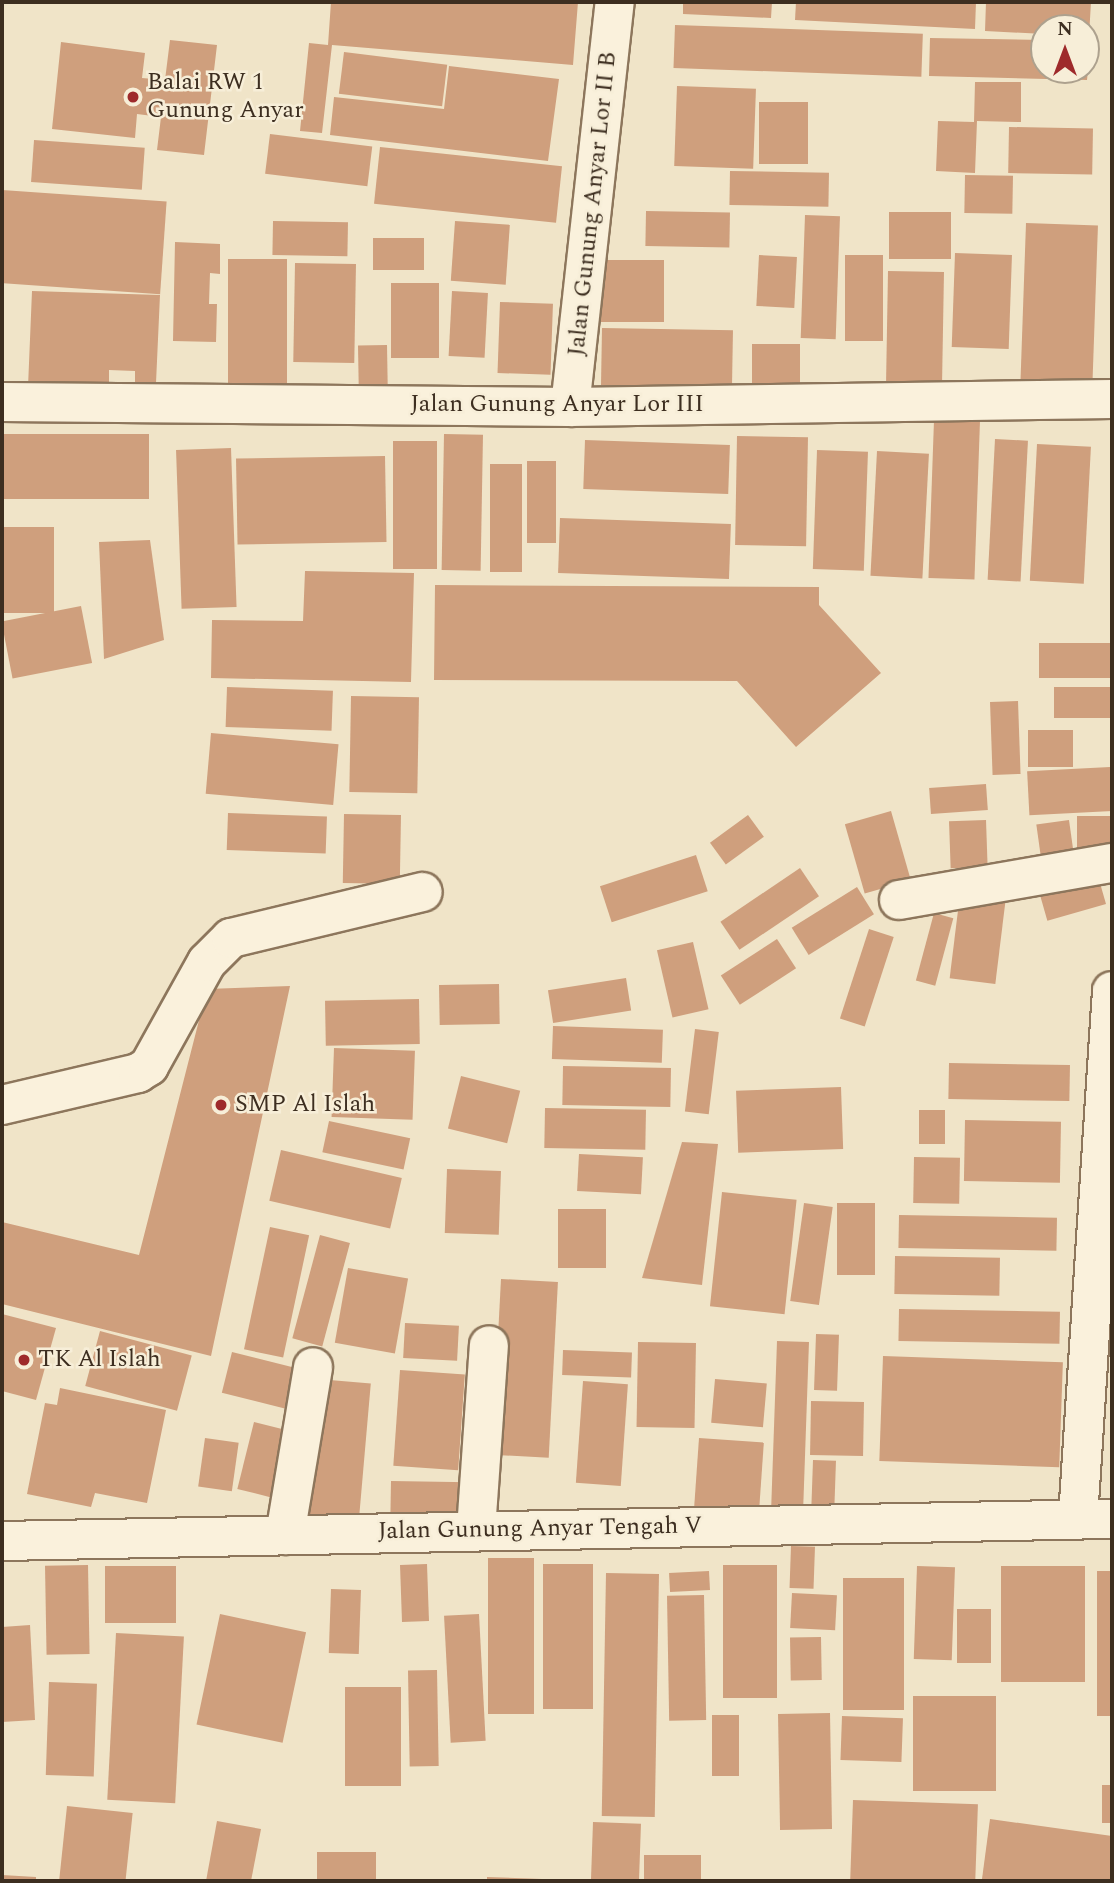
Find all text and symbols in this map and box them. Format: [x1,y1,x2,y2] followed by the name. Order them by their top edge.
[1030,14,1100,84] north arrow
[1057,15,1073,44] text: N
[563,50,623,358] street label: Jalan Gunung Anyar Lor II B
[147,69,304,125] place label: Balai RW 1 Gunung Anyar
[125,89,141,105] marker: Balai RW 1 Gunung Anyar
[410,391,704,419] street label: Jalan Gunung Anyar Lor III
[235,1091,375,1119] place label: SMP Al Islah
[213,1097,229,1113] marker: SMP Al Islah
[38,1346,161,1374] place label: TK Al Islah
[16,1352,32,1368] marker: TK Al Islah
[378,1512,702,1546] street label: Jalan Gunung Anyar Tengah V

